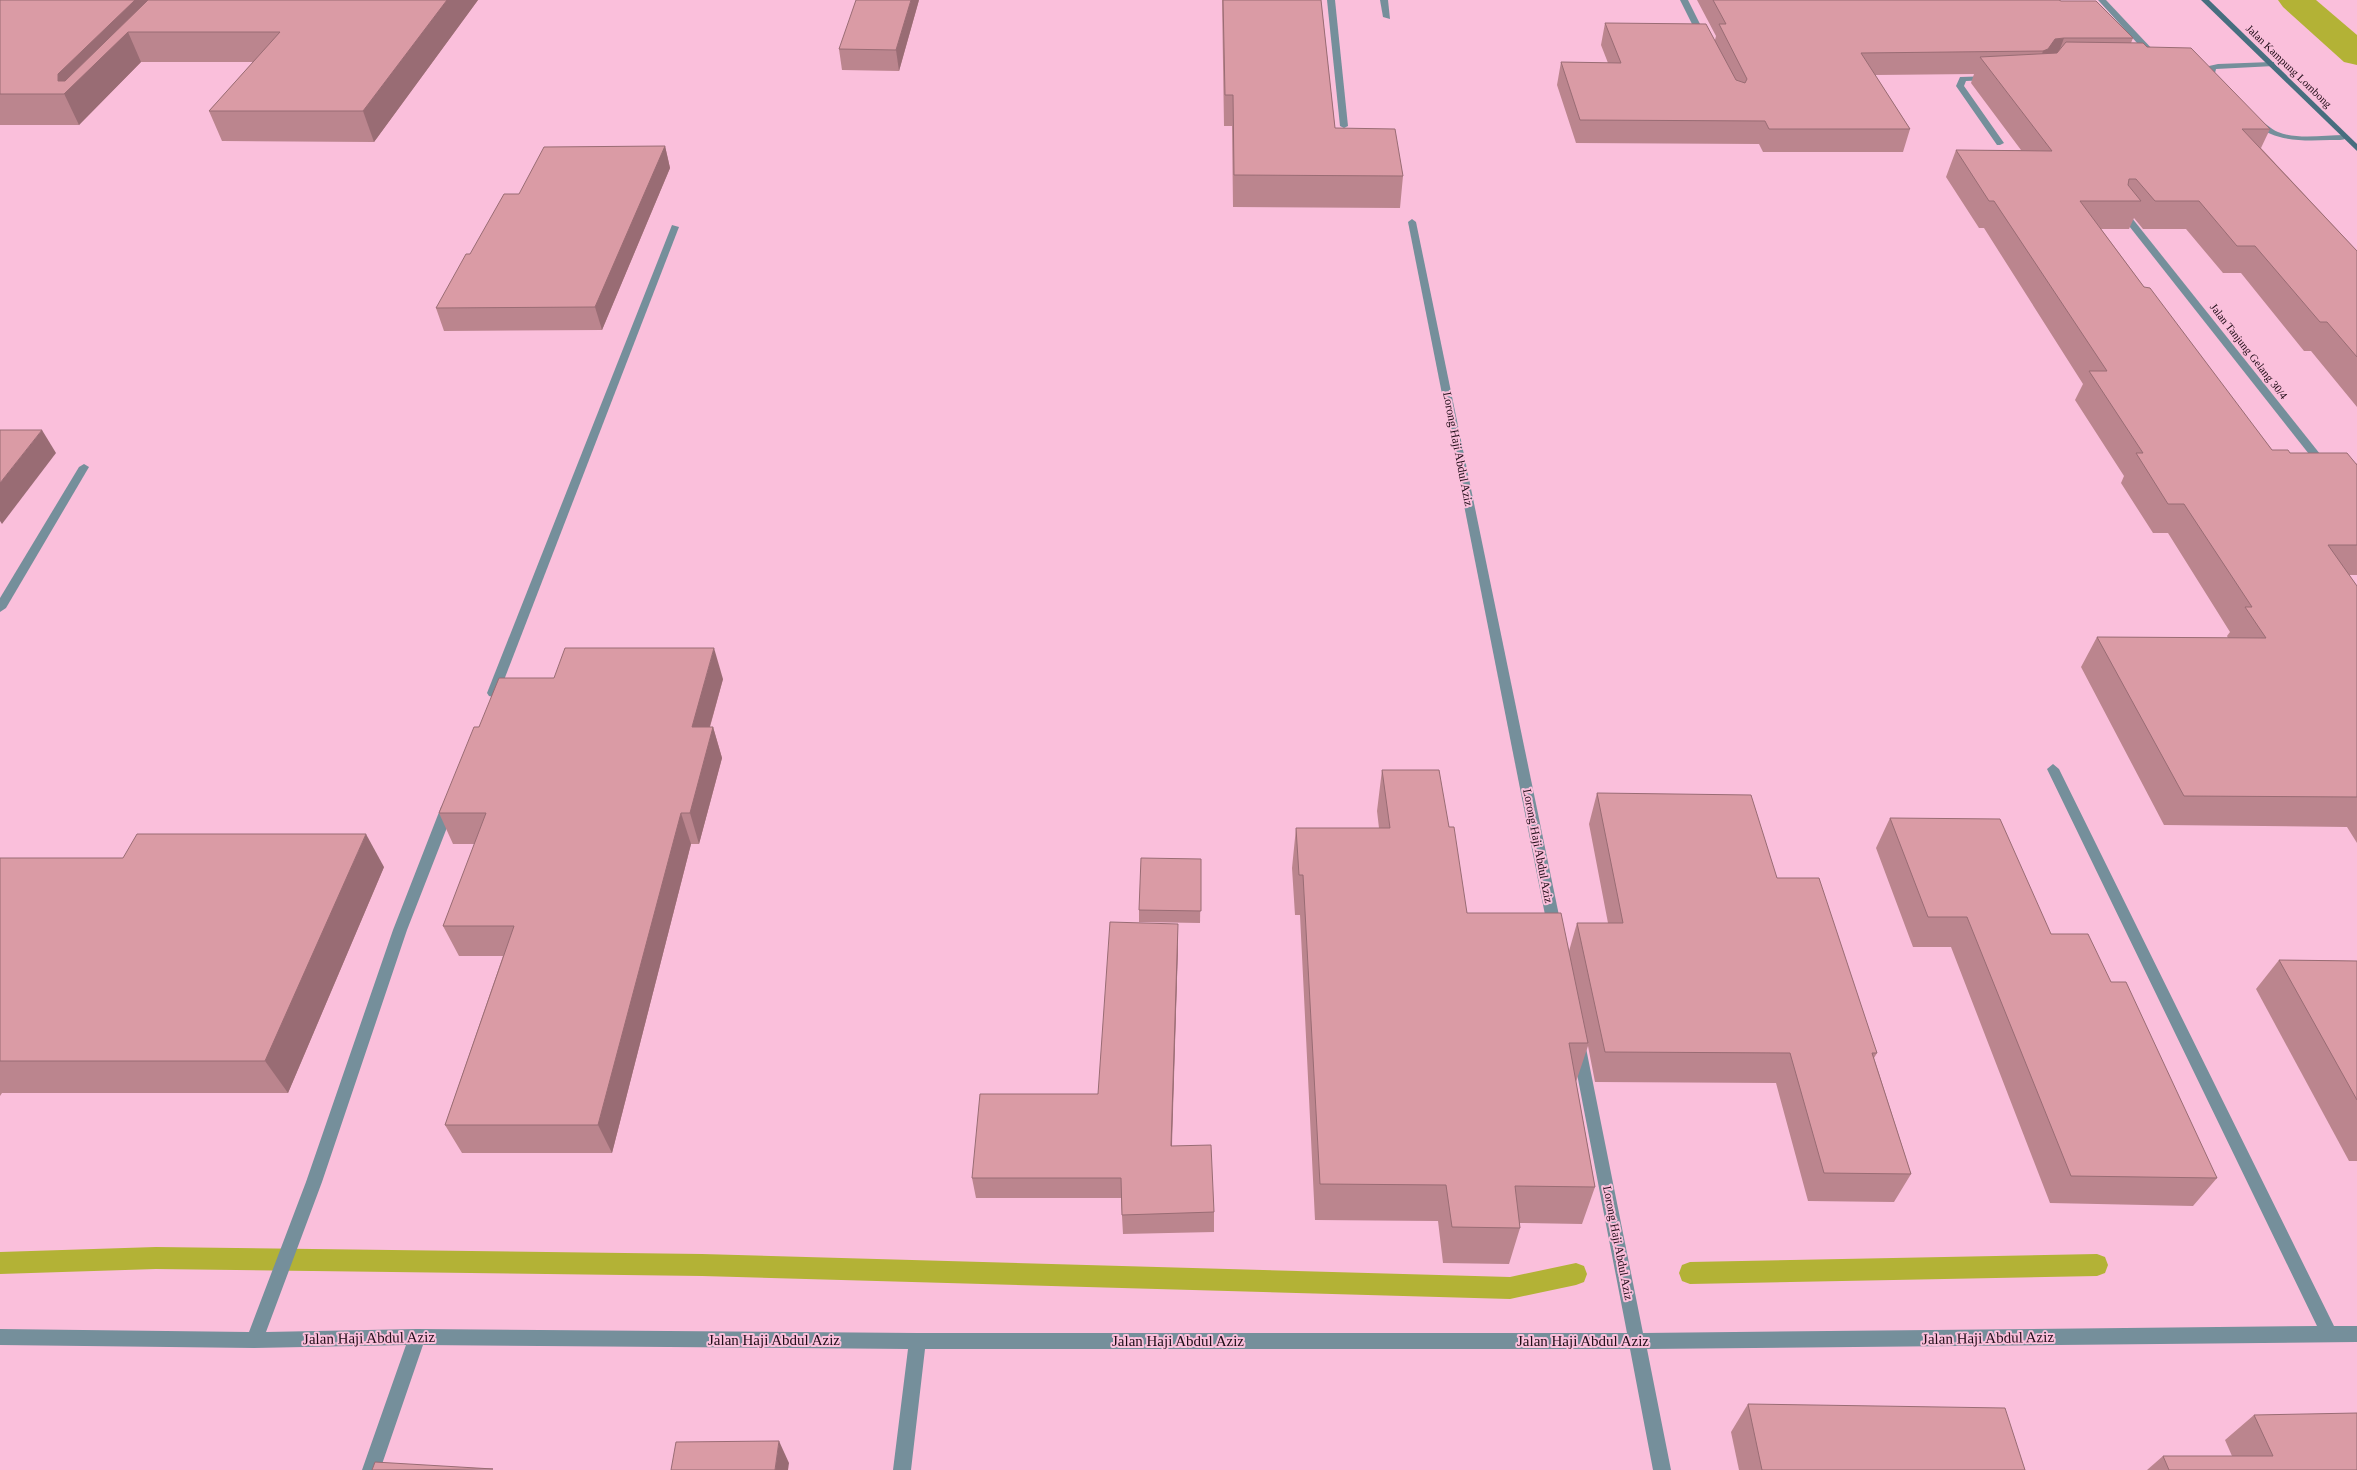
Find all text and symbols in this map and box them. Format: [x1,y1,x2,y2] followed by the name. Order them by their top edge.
[2244,22,2335,110] street label: Jalan Kampung Lombong
[2208,301,2290,402] street label: Jalan Tanjung Gelang 30/4
[1440,391,1476,507] street label: Lorong Haji Abdul Aziz
[1520,788,1556,904] street label: Lorong Haji Abdul Aziz
[1600,1185,1636,1301] street label: Lorong Haji Abdul Aziz
[303,1329,435,1347] street label: Jalan Haji Abdul Aziz
[1922,1329,2054,1347] street label: Jalan Haji Abdul Aziz
[708,1332,840,1348] street label: Jalan Haji Abdul Aziz
[1112,1333,1244,1349] street label: Jalan Haji Abdul Aziz
[1517,1333,1649,1349] street label: Jalan Haji Abdul Aziz

